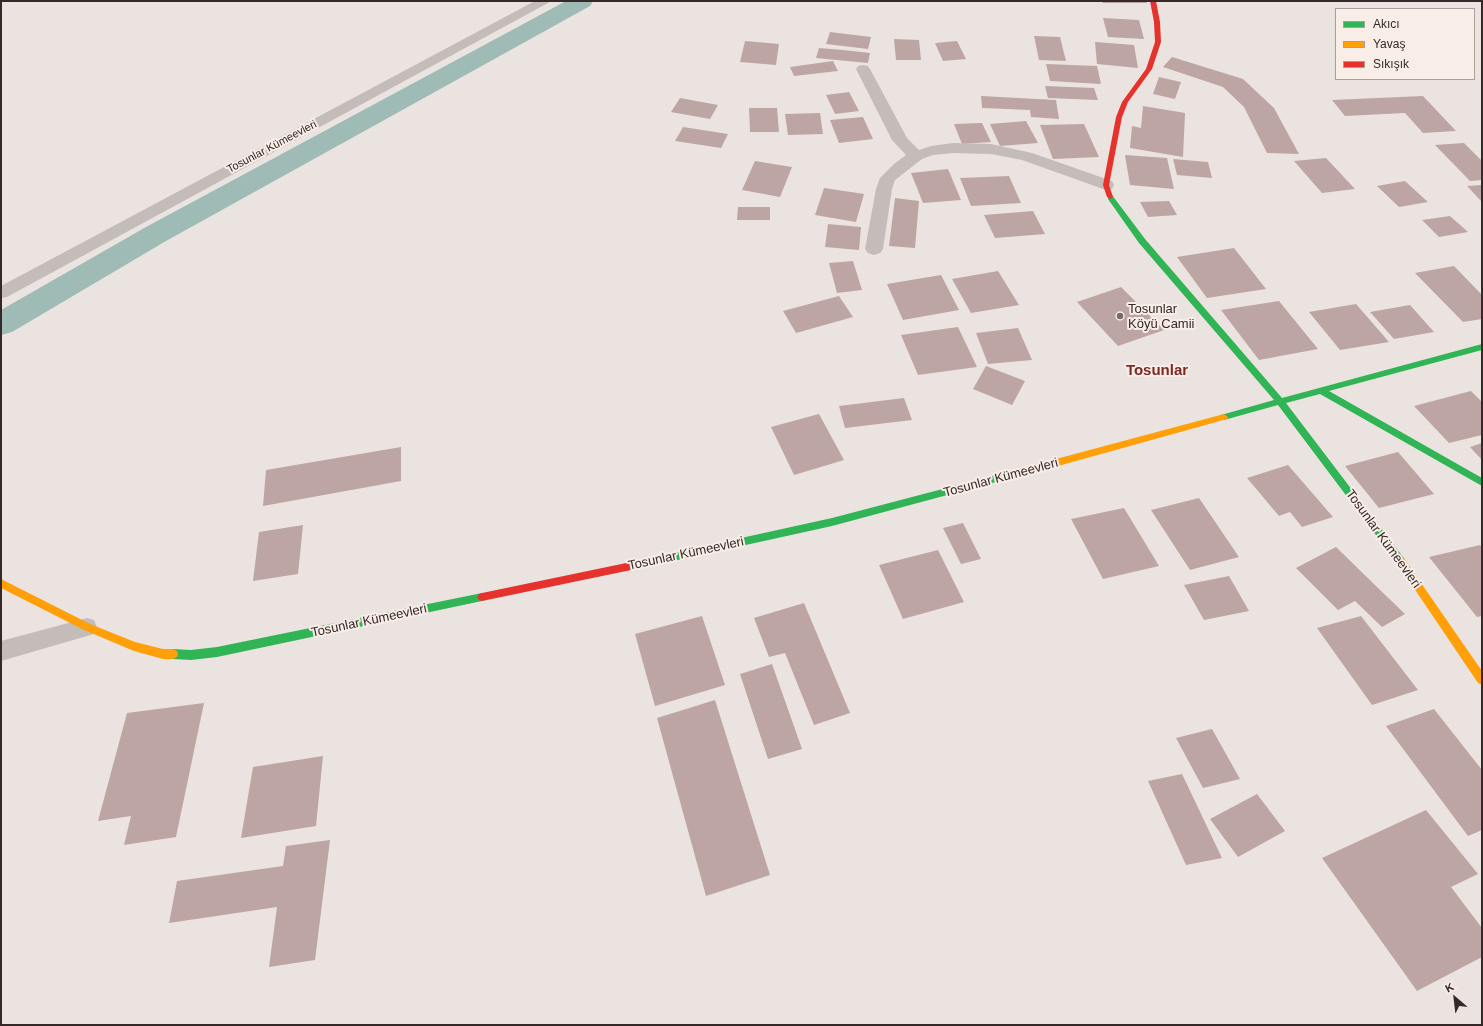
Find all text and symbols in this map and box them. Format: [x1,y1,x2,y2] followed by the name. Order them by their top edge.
[1335,8,1475,80] legend
[1373,17,1400,31] text: Akıcı
[1373,37,1405,51] text: Yavaş
[1373,57,1409,71] text: Sıkışık
[225,118,319,176] street label: Tosunlar Kümeevleri
[1128,301,1194,332] place label: Tosunlar Köyü Camii
[1115,311,1125,321] marker: Tosunlar Köyü Camii
[1126,362,1188,380] district label: Tosunlar
[942,455,1060,501] street label: Tosunlar Kümeevleri
[1342,487,1424,591] street label: Tosunlar Kümeevleri
[627,534,745,574] street label: Tosunlar Kümeevleri
[310,601,428,641] street label: Tosunlar Kümeevleri
[1435,978,1475,1018] north arrow
[1443,980,1456,995] text: K

